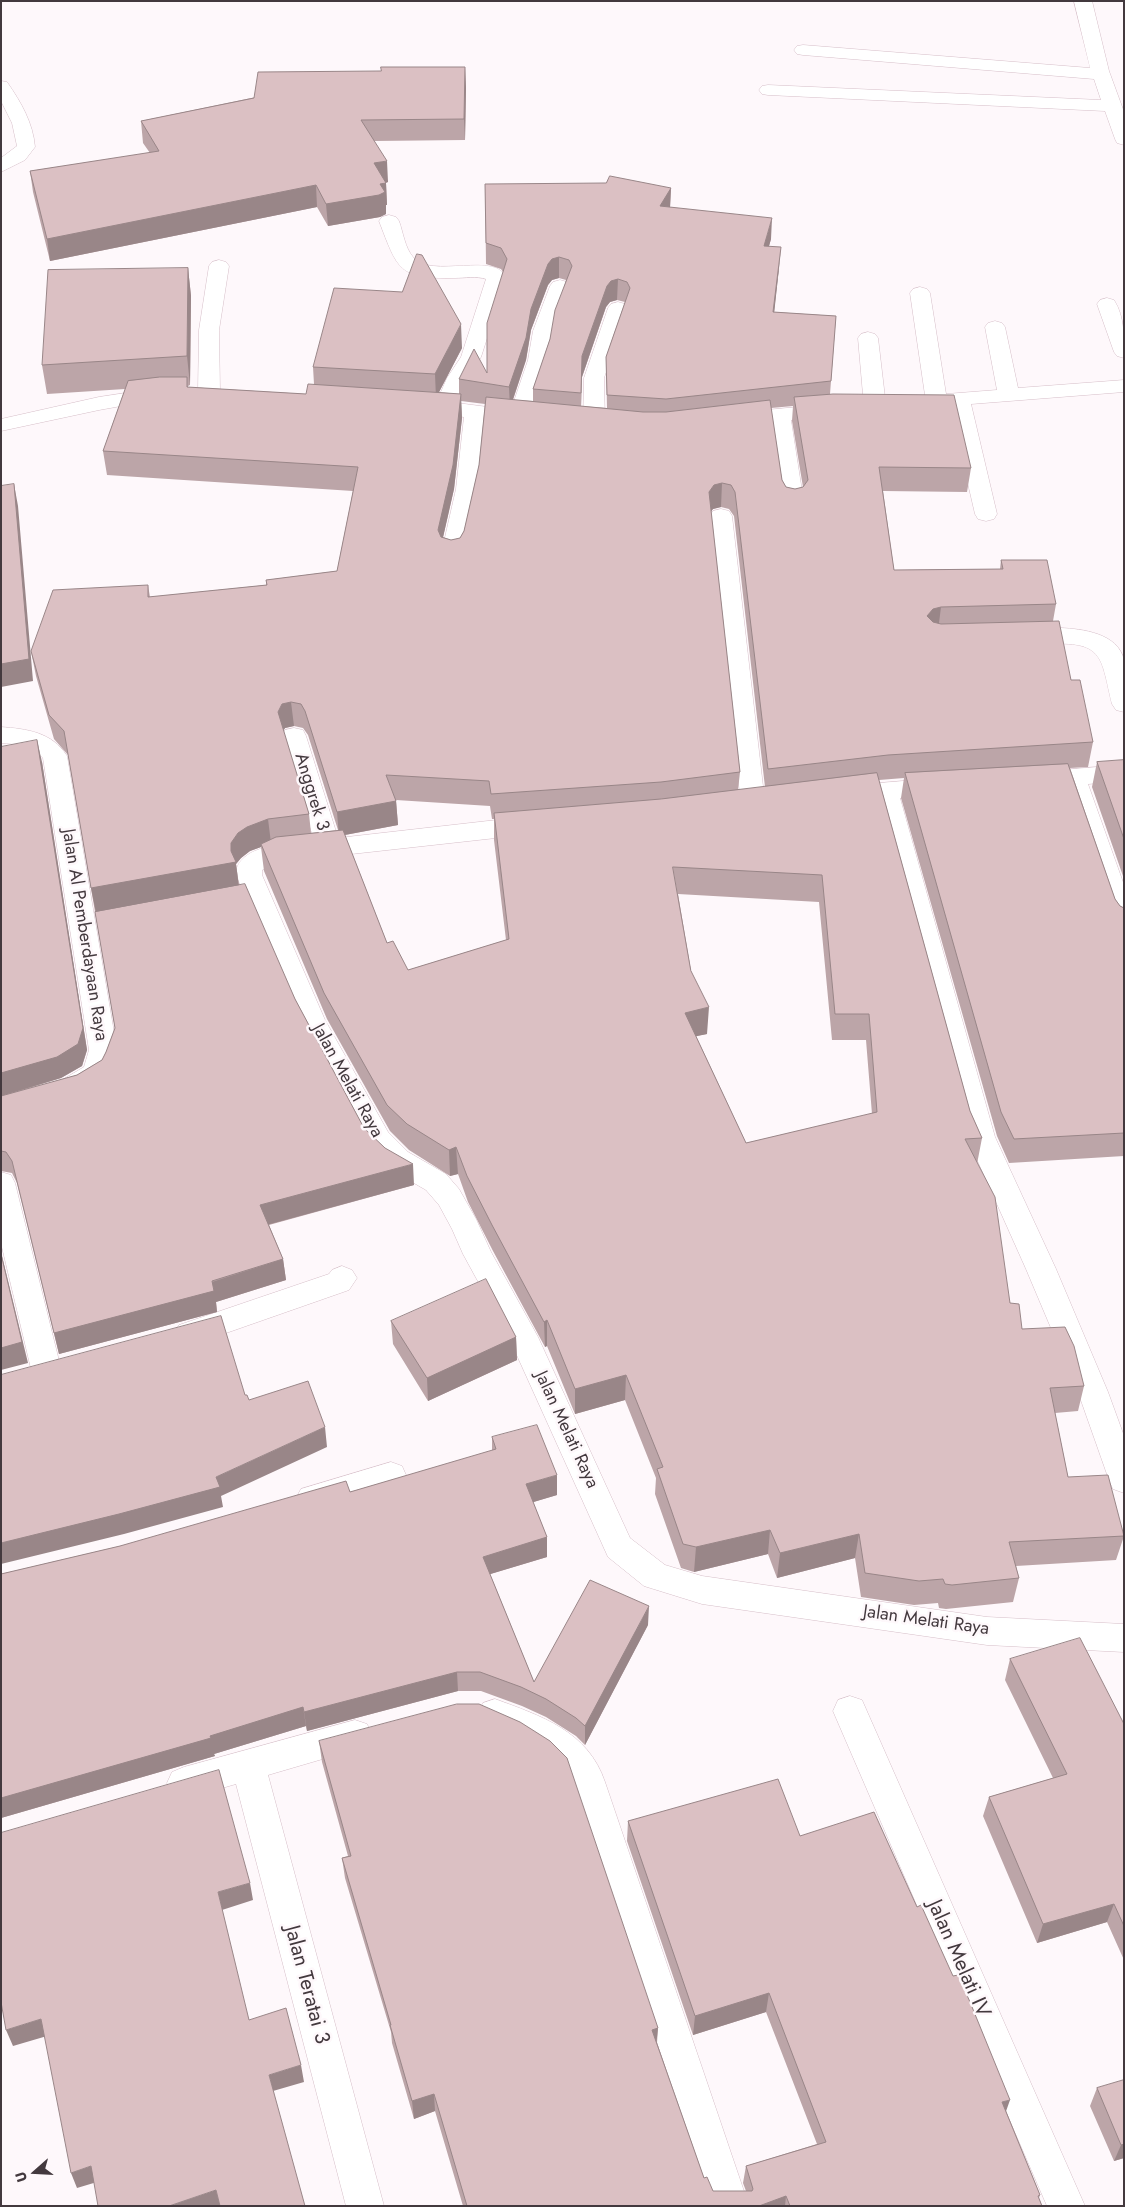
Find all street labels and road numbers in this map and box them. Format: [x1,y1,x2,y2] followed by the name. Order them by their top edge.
[289,751,333,833] street label: Anggrek 3
[57,827,111,1043] street label: Jalan Al Pemberdayaan Raya
[307,1020,387,1142] street label: Jalan Melati Raya
[529,1368,603,1492] street label: Jalan Melati Raya
[862,1601,990,1641] street label: Jalan Melati Raya
[921,1896,995,2022] street label: Jalan Melati IV
[278,1923,334,2047] street label: Jalan Teratai 3

